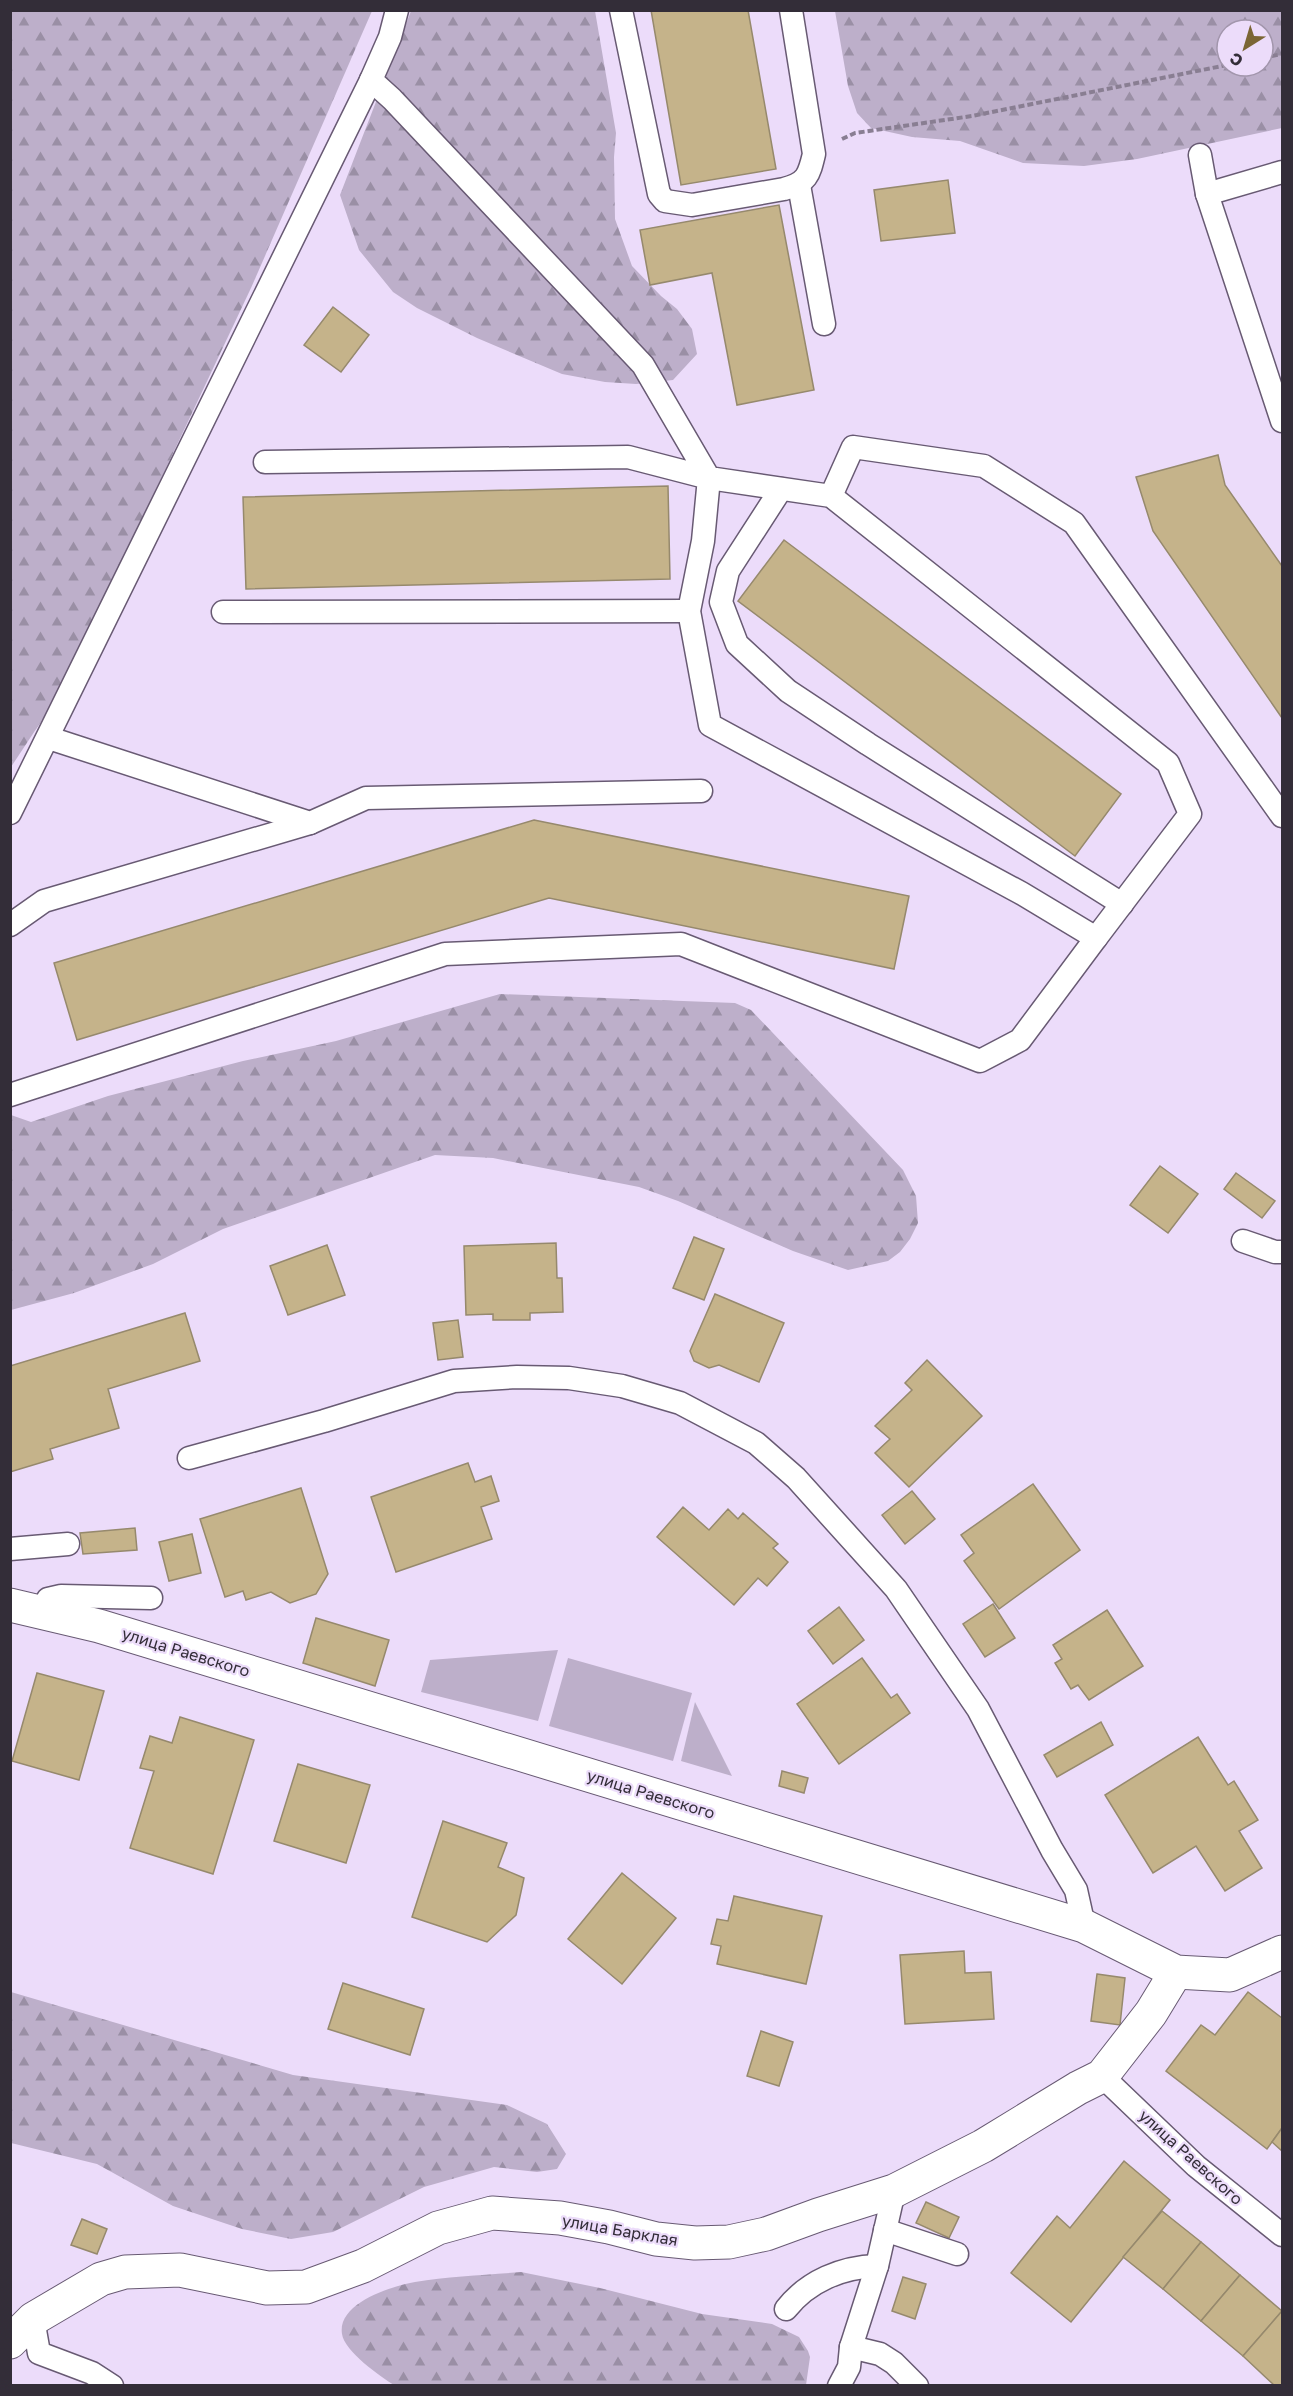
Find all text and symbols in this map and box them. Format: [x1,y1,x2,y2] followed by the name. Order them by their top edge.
[1215,18,1275,78] north arrow
[1225,49,1247,71] text: С
[120,1623,252,1681] street label: улица Раевского
[585,1765,717,1823] street label: улица Раевского
[1135,2105,1247,2209] street label: улица Раевского
[560,2210,680,2250] street label: улица Барклая

